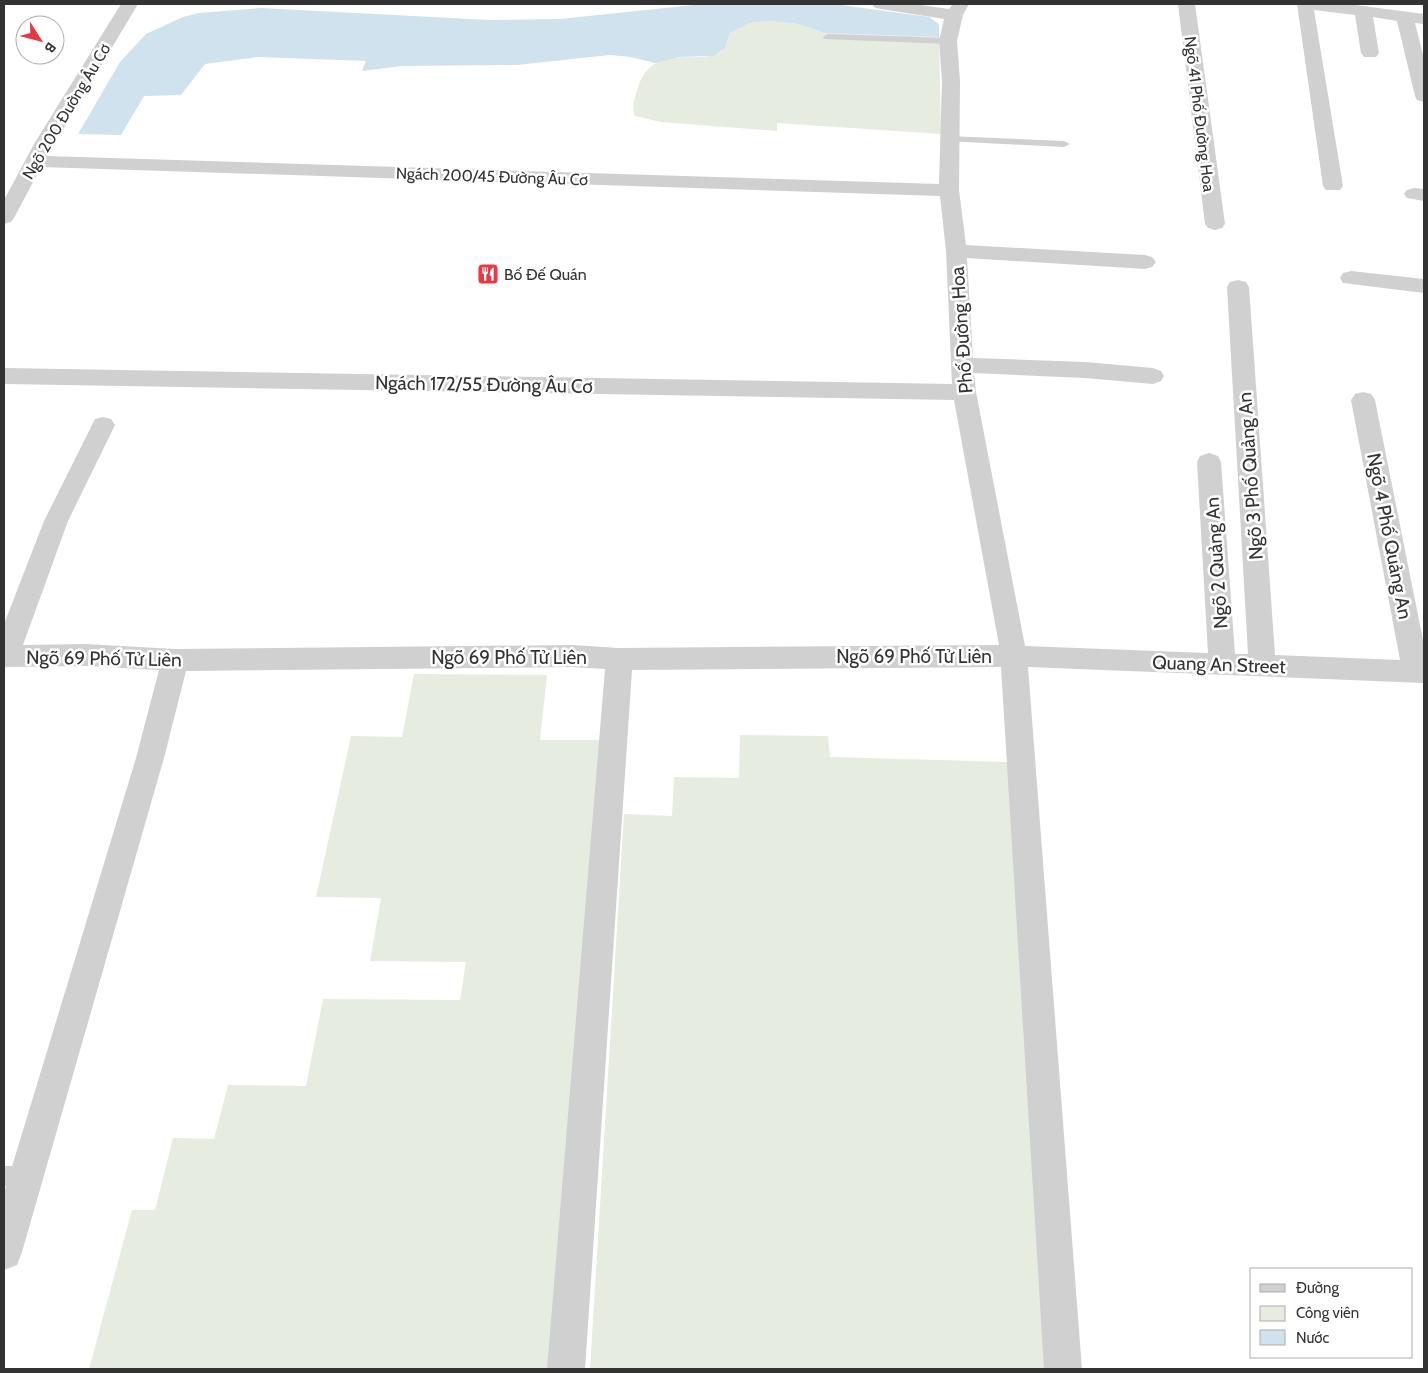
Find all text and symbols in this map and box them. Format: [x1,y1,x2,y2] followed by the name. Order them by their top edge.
[15,15,65,65] north arrow
[1181,35,1219,193] street label: Ngõ 41 Phố Đường Hoa
[41,39,60,57] text: B
[18,40,115,183] street label: Ngõ 200 Đường Âu Cơ
[396,164,589,189] street label: Ngách 200/45 Đường Âu Cơ
[476,262,500,286] restaurant icon: Bố Đế Quán
[504,265,587,284] place label: Bố Đế Quán
[946,266,977,394] street label: Phố Đường Hoa
[375,370,593,398] street label: Ngách 172/55 Đường Âu Cơ
[1233,391,1268,561] street label: Ngõ 3 Phố Quảng An
[1362,451,1417,621] street label: Ngõ 4 Phố Quảng An
[1200,496,1233,630] street label: Ngõ 2 Quảng An
[836,645,992,668] street label: Ngõ 69 Phố Tử Liên
[26,646,182,671] street label: Ngõ 69 Phố Tử Liên
[431,646,587,669] street label: Ngõ 69 Phố Tử Liên
[1152,651,1287,678] street label: Quang An Street
[1250,1268,1413,1358] legend
[1296,1279,1339,1297] text: Đường
[1296,1304,1359,1322] text: Công viên
[1296,1329,1330,1347] text: Nước

